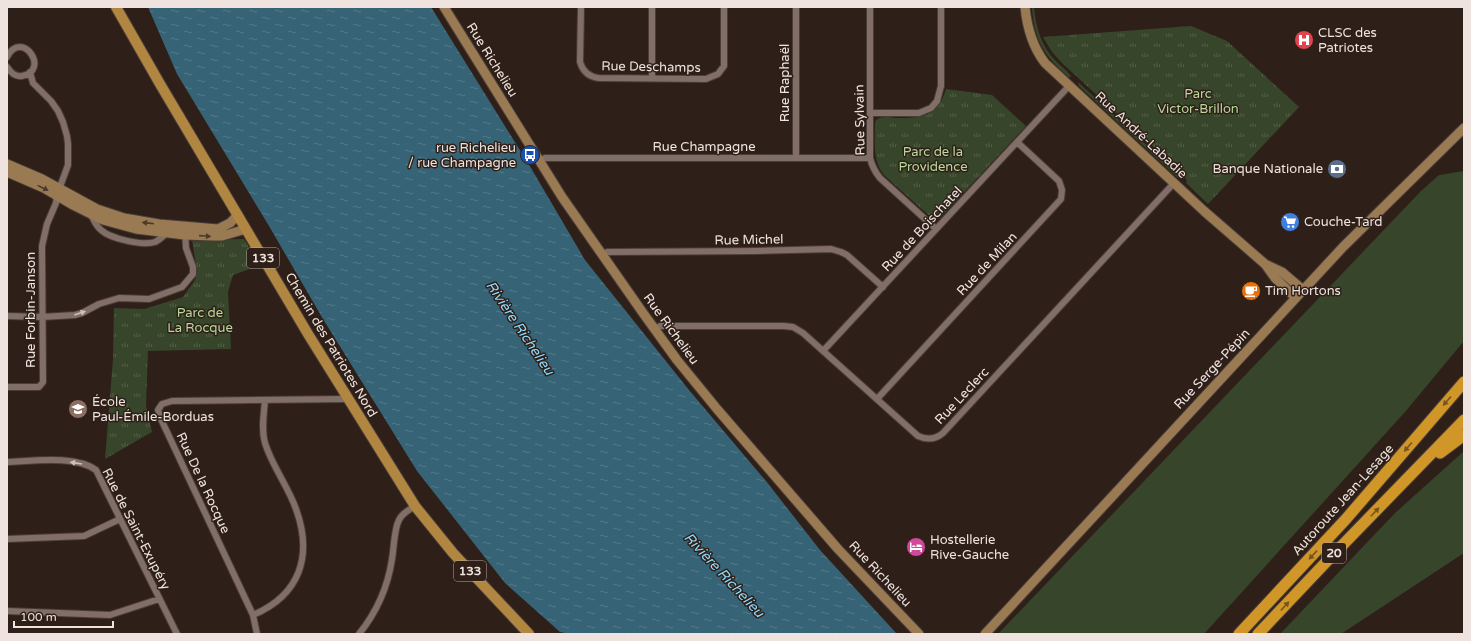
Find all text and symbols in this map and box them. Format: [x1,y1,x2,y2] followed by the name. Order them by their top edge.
[463,20,521,100] street label: Rue Richelieu
[1318,25,1377,56] place label: CLSC des Patriotes
[1293,29,1315,51] hospital icon: CLSC des Patriotes
[777,44,793,122] street label: Rue Raphaël
[601,58,701,76] street label: Rue Deschamps
[851,84,869,156] street label: Rue Sylvain
[1157,86,1239,117] park label: Parc Victor-Brillon
[1092,88,1190,182] street label: Rue André-Labadie
[652,139,756,155] street label: Rue Champagne
[408,140,516,171] place label: rue Richelieu / rue Champagne
[519,144,541,166] bus stop icon: rue Richelieu / rue Champagne
[898,144,968,175] park label: Parc de la Providence
[1326,158,1348,180] bank icon: Banque Nationale
[1212,161,1323,177] place label: Banque Nationale
[878,183,966,275] street label: Rue de Boischatel
[37,185,48,191] one-way arrow
[1279,211,1301,233] supermarket icon: Couche-Tard
[1304,214,1383,230] place label: Couche-Tard
[142,219,154,226] one-way arrow
[954,229,1020,299] street label: Rue de Milan
[714,231,784,249] street label: Rue Michel
[199,232,211,239] one-way arrow
[247,248,279,268] road number: 133
[23,252,39,368] street label: Rue Forbin-Janson
[282,270,380,420] street label: Chemin des Patriotes Nord
[482,278,559,379] water label: Rivière Richelieu
[1240,280,1262,302] cafe icon: Tim Hortons
[1265,283,1341,299] place label: Tim Hortons
[640,290,702,368] street label: Rue Richelieu
[167,305,233,336] park label: Parc de La Rocque
[75,310,87,316] one-way arrow
[1171,325,1253,413] street label: Rue Serge-Pépin
[932,364,992,428] street label: Rue Leclerc
[92,394,214,425] place label: École Paul-Émile-Borduas
[1443,396,1452,407] one-way arrow
[67,398,89,420] school or university icon: École Paul-Émile-Borduas
[173,430,233,536] street label: Rue De la Rocque
[1289,441,1397,559] street label: Autoroute Jean-Lesage
[1404,442,1413,453] one-way arrow
[70,460,82,466] one-way arrow
[98,466,174,592] street label: Rue de Saint-Exupéry
[1370,507,1380,517] one-way arrow
[680,529,769,622] water label: Rivière Richelieu
[930,532,1009,563] place label: Hostellerie Rive-Gauche
[905,536,927,558] hotel icon: Hostellerie Rive-Gauche
[845,538,915,610] street label: Rue Richelieu
[1322,543,1346,563] road number: 20
[1308,550,1317,560] one-way arrow
[454,561,486,581] road number: 133
[1280,600,1289,611] one-way arrow
[14,603,113,629] scale bar
[20,610,57,624] text: 100 m

